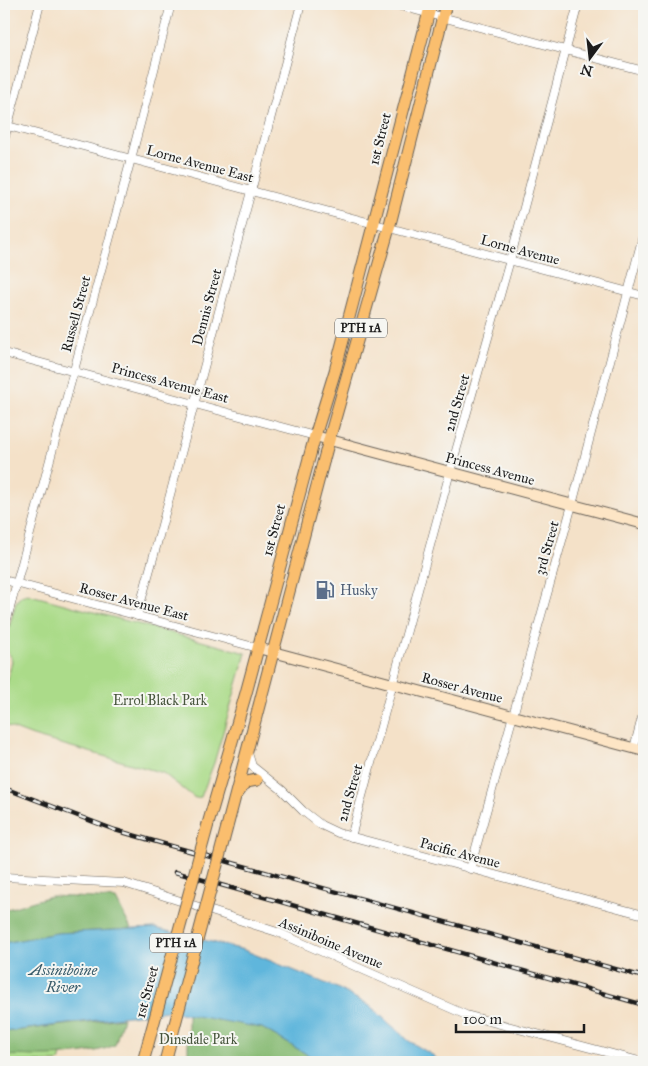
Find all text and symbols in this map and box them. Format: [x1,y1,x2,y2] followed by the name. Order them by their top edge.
[566,32,616,82] north arrow
[579,60,595,80] text: N
[365,111,395,167] street label: 1st Street
[145,142,255,186] street label: Lorne Avenue East
[479,231,562,269] street label: Lorne Avenue
[189,267,225,347] street label: Dennis Street
[58,274,94,354] street label: Russell Street
[335,318,387,338] road number: PTH 1A
[110,359,230,407] street label: Princess Avenue East
[441,372,473,434] street label: 2nd Street
[444,449,537,489] street label: Princess Avenue
[259,502,289,558] street label: 1st Street
[531,519,563,577] street label: 3rd Street
[78,579,190,625] street label: Rosser Avenue East
[314,579,336,601] fuel station icon: Husky
[340,582,378,599] place label: Husky
[420,669,505,707] street label: Rosser Avenue
[113,692,208,709] park label: Errol Black Park
[334,762,366,824] street label: 2nd Street
[418,834,502,872] street label: Pacific Avenue
[276,913,386,973] street label: Assiniboine Avenue
[150,934,202,952] road number: PTH 1A
[27,961,97,996] water label: Assiniboine River
[132,964,162,1020] street label: 1st Street
[456,1001,583,1033] scale bar
[463,1010,503,1028] text: 100 m
[159,1031,238,1048] park label: Dinsdale Park

